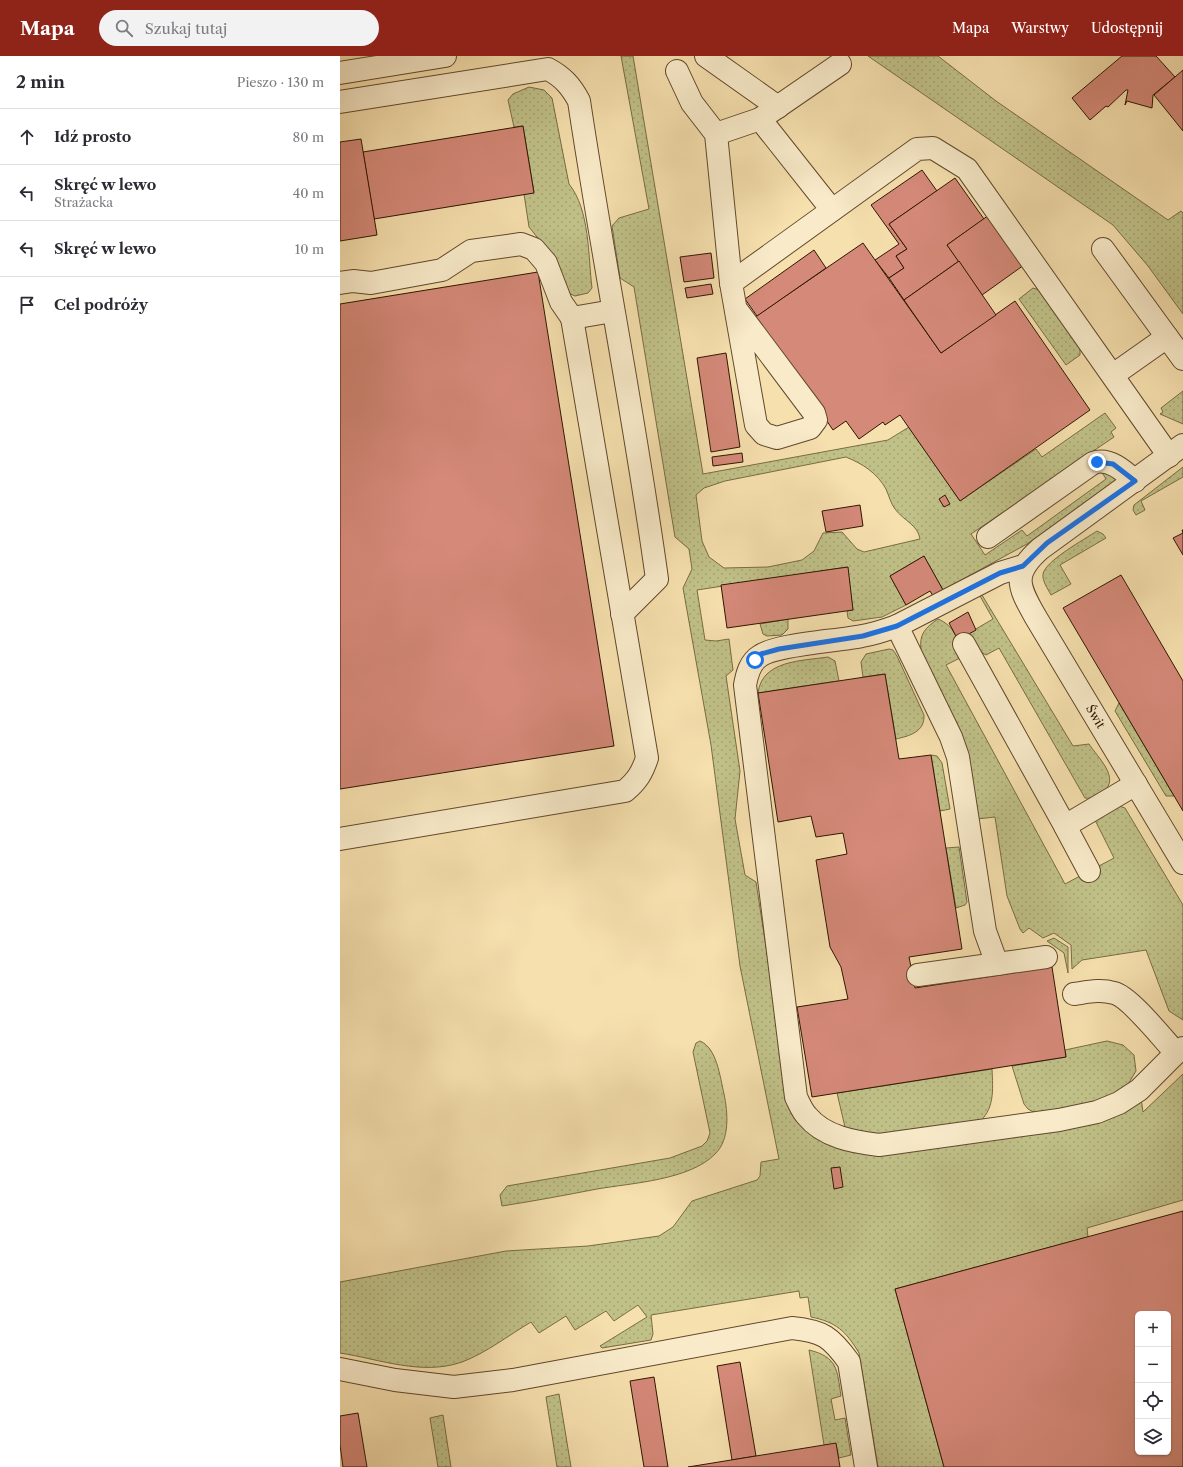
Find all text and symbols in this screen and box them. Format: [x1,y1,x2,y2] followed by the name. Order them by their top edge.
[99,10,379,46] search box
[20,17,75,40] text: Mapa
[113,17,135,39] icon: search
[145,19,227,38] text: Szukaj tutaj
[952,19,989,37] text: Mapa
[1011,19,1069,37] text: Warstwy
[1091,19,1163,37] text: Udostępnij
[16,72,65,92] text: 2 min
[237,74,324,90] text: Pieszo · 130 m
[16,126,38,148] icon: ahead
[54,127,131,146] text: Idź prosto
[292,129,324,145] text: 80 m
[54,175,156,194] text: Skręć w lewo
[16,182,38,204] icon: left
[293,185,324,201] text: 40 m
[54,194,113,210] text: Strażacka
[16,238,38,260] icon: left
[54,239,156,258] text: Skręć w lewo
[295,241,324,257] text: 10 m
[16,294,38,316] icon: arrive
[54,295,148,314] text: Cel podróży
[1088,453,1106,471] route end
[746,651,764,669] route start
[1083,701,1109,732] street label: Świt
[1135,1311,1171,1455] map controls
[1135,1311,1171,1347] button: +
[1135,1347,1171,1383] button: −
[1135,1383,1171,1419] button: locate
[1135,1419,1171,1455] button: layers

